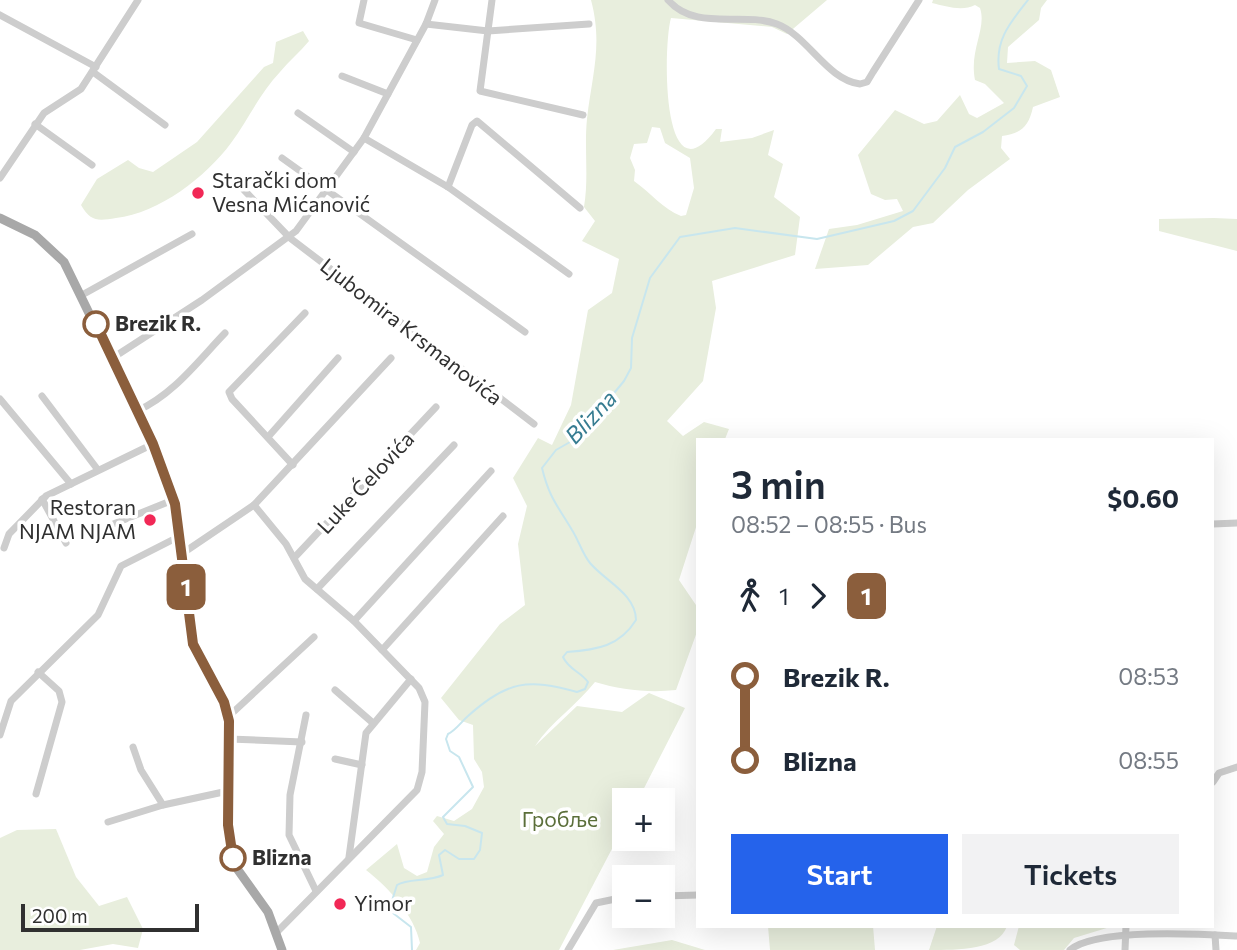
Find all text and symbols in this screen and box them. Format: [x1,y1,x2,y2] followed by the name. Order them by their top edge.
[212,167,370,216] place label: Starački dom Vesna Mićanović
[190,185,206,201] marker: Starački dom Vesna Mićanović
[316,252,508,410] street label: Ljubomira Krsmanovića
[115,310,201,335] place label: Brezik R.
[83,311,109,337] marker: Brezik R.
[558,384,622,449] water label: Blizna
[311,426,418,538] street label: Luke Ćelovića
[731,460,826,507] text: 3 min
[1107,482,1179,513] text: $0.60
[19,494,136,543] place label: Restoran NJAM NJAM
[731,510,927,538] text: 08:52 – 08:55 · Bus
[142,512,158,528] marker: Restoran NJAM NJAM
[163,564,209,610] line badge: 1
[181,572,191,601] text: 1
[731,577,769,615] icon: walk
[799,577,837,615] icon: forward
[861,581,872,610] text: 1
[779,582,789,610] text: 1
[783,661,890,692] text: Brezik R.
[1118,662,1179,690] text: 08:53
[783,745,857,776] text: Blizna
[1118,746,1179,774] text: 08:55
[612,788,675,928] map controls
[612,788,675,851] button: +
[522,806,598,831] park label: Гробље
[731,834,948,914] button: Start
[962,834,1179,914] button: Tickets
[252,844,312,869] place label: Blizna
[220,845,246,871] marker: Blizna
[612,865,675,928] button: −
[354,890,412,915] place label: Yimor
[332,896,348,912] marker: Yimor
[21,901,200,933] scale bar
[32,904,88,927] text: 200 m

